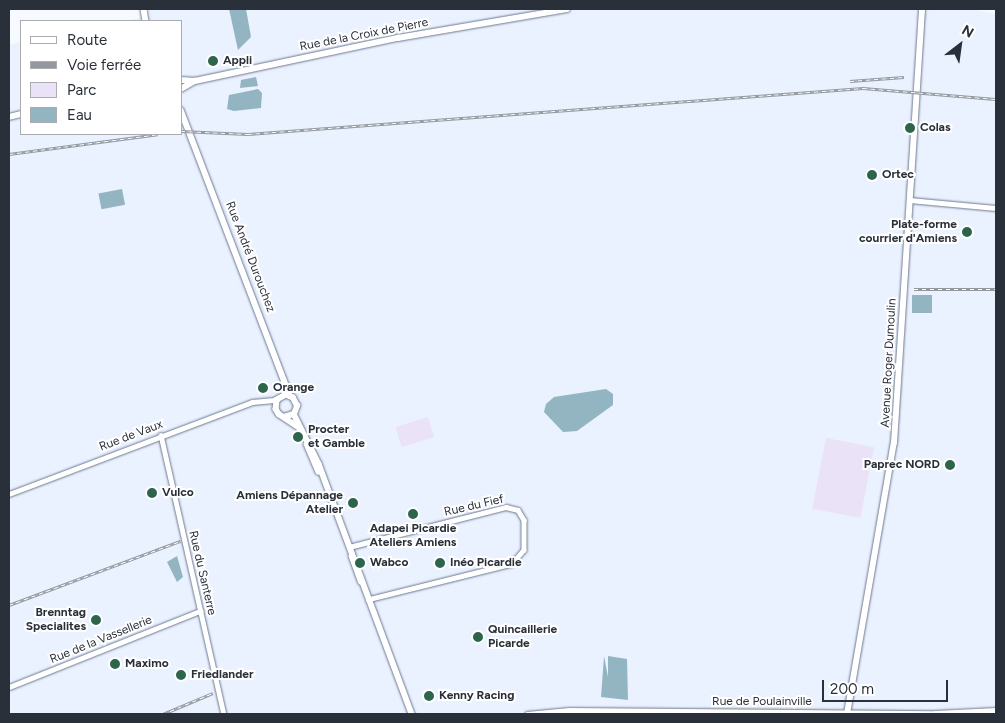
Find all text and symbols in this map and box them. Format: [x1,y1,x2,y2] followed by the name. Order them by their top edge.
[299,15,429,55] street label: Rue de la Croix de Pierre
[20,20,182,135] legend
[935,20,985,70] north arrow
[959,22,977,42] text: N
[67,31,107,49] text: Route
[223,54,252,68] place label: Appli
[207,55,219,67] marker: Appli
[67,56,141,74] text: Voie ferrée
[67,81,96,99] text: Parc
[67,106,92,124] text: Eau
[920,121,951,135] place label: Colas
[904,122,916,134] marker: Colas
[882,168,914,182] place label: Ortec
[866,169,878,181] marker: Ortec
[222,200,278,314] street label: Rue André Durouchez
[859,218,957,246] place label: Plate-forme courrier d'Amiens
[961,226,973,238] marker: Plate-forme courrier d'Amiens
[878,298,900,428] street label: Avenue Roger Dumoulin
[273,381,314,395] place label: Orange
[257,382,269,394] marker: Orange
[97,417,165,455] street label: Rue de Vaux
[308,423,365,451] place label: Procter et Gamble
[292,431,304,443] marker: Procter et Gamble
[864,458,940,472] place label: Paprec NORD
[944,459,956,471] marker: Paprec NORD
[162,486,194,500] place label: Vulco
[146,487,158,499] marker: Vulco
[236,489,343,517] place label: Amiens Dépannage Atelier
[443,492,505,520] street label: Rue du Fief
[347,497,359,509] marker: Amiens Dépannage Atelier
[407,508,419,520] marker: Adapei Picardie Ateliers Amiens
[370,522,456,550] place label: Adapei Picardie Ateliers Amiens
[185,529,219,617] street label: Rue du Santerre
[370,556,408,570] place label: Wabco
[450,556,522,570] place label: Inéo Picardie
[354,557,366,569] marker: Wabco
[434,557,446,569] marker: Inéo Picardie
[26,606,86,634] place label: Brenntag Specialites
[48,613,154,667] street label: Rue de la Vassellerie
[90,614,102,626] marker: Brenntag Specialites
[488,623,557,651] place label: Quincaillerie Picarde
[472,631,484,643] marker: Quincaillerie Picarde
[125,657,169,671] place label: Maximo
[109,658,121,670] marker: Maximo
[191,668,254,682] place label: Friedlander
[175,669,187,681] marker: Friedlander
[825,670,951,702] scale bar
[830,680,874,698] text: 200 m
[439,689,514,703] place label: Kenny Racing
[423,690,435,702] marker: Kenny Racing
[712,695,812,709] street label: Rue de Poulainville

